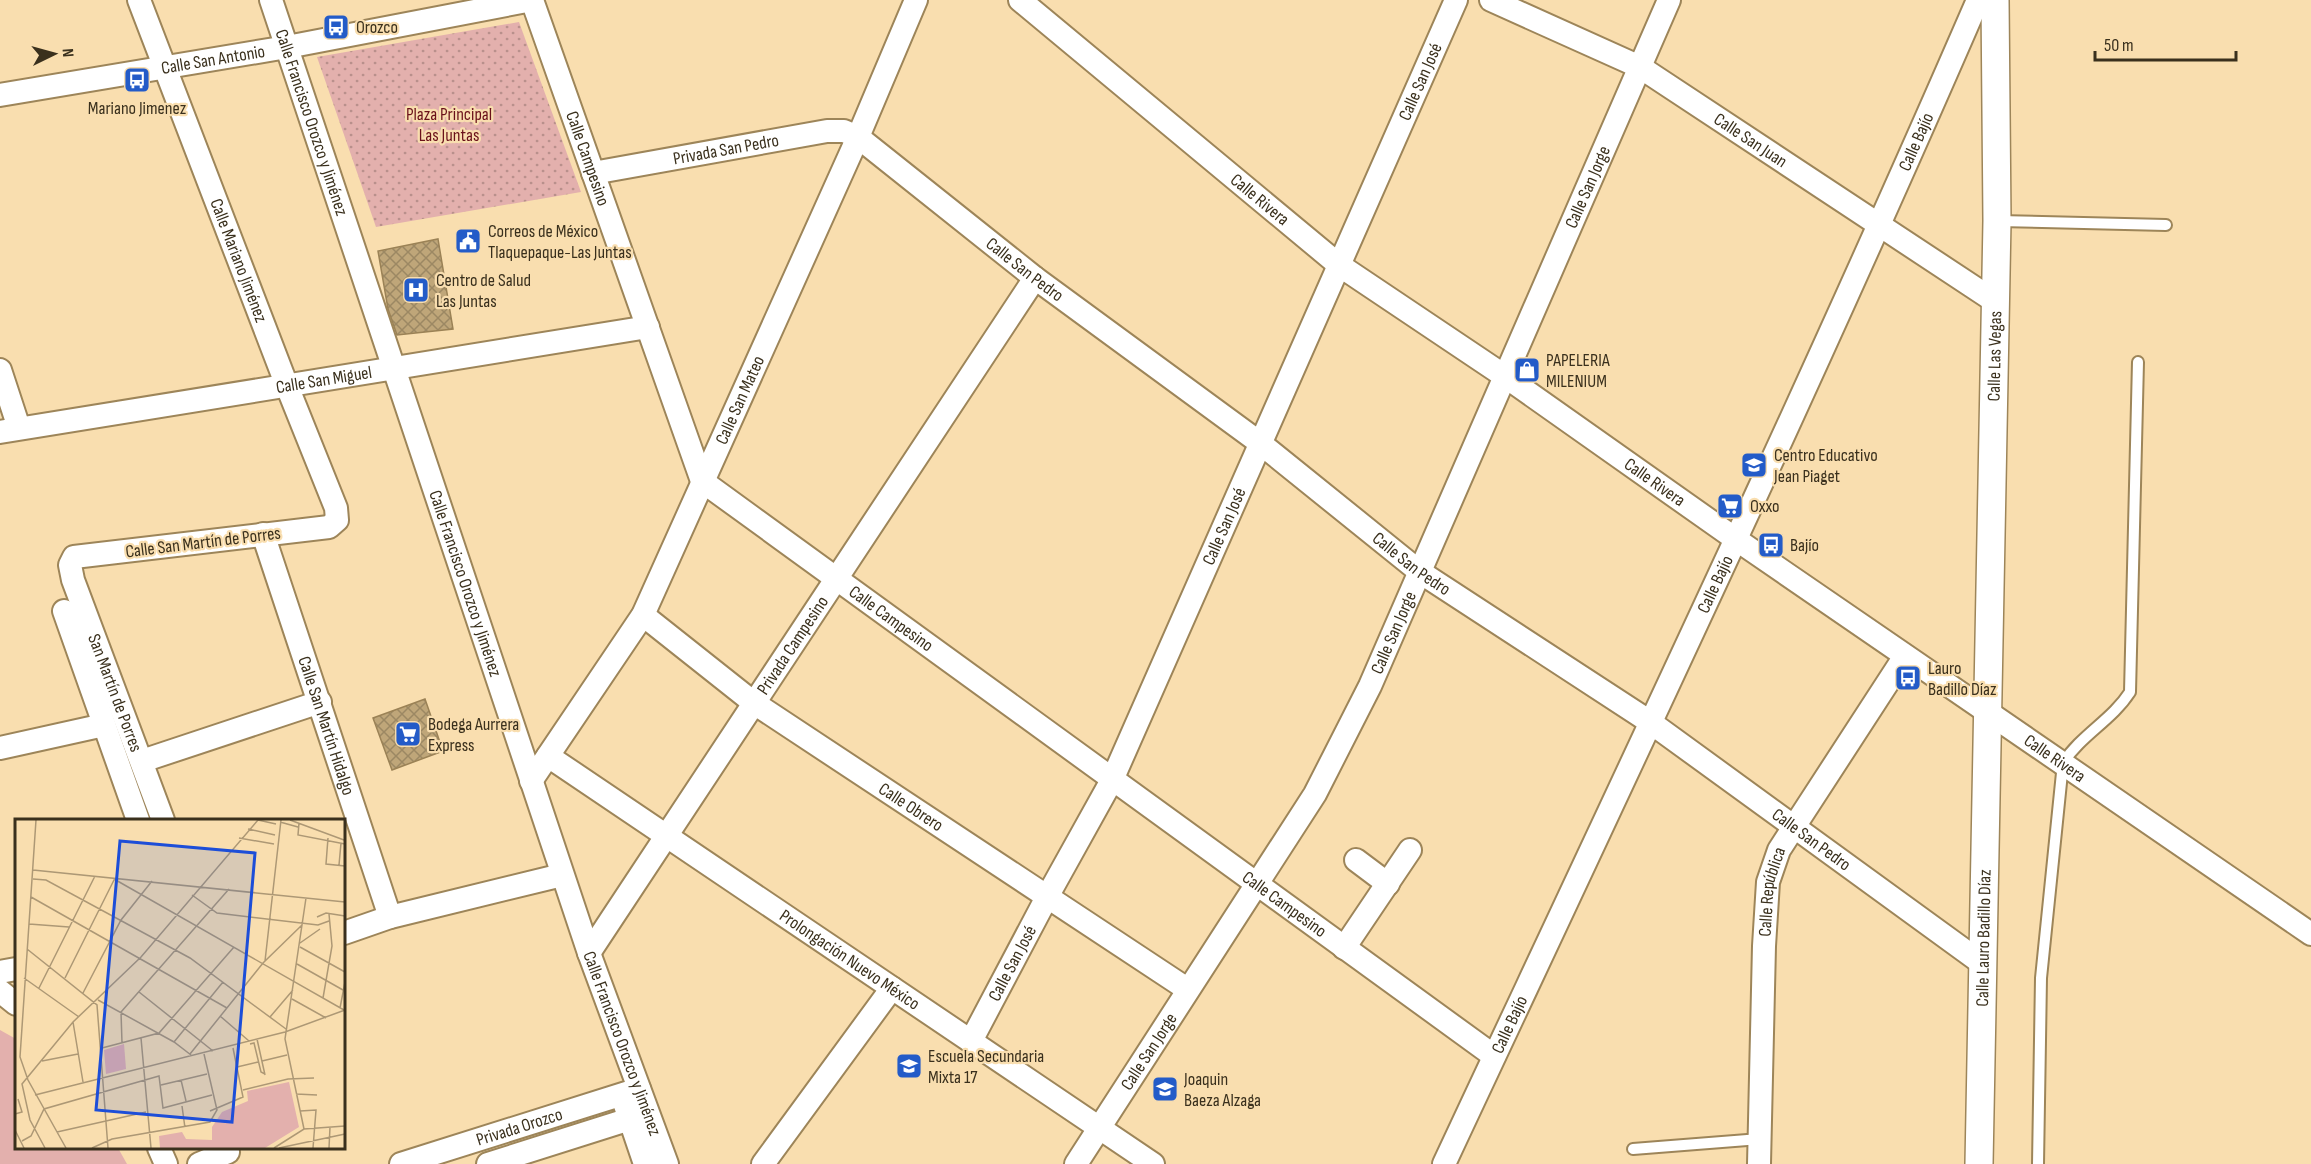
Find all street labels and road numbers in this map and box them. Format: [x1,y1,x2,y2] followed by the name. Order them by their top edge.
[271,27,352,219] street label: Calle Francisco Orozco y Jiménez
[1394,40,1447,124] street label: Calle San José
[160,41,267,79] street label: Calle San Antonio
[561,108,614,209] street label: Calle Campesino
[1710,109,1791,172] street label: Calle San Juan
[1894,110,1938,174] street label: Calle Bajío
[671,130,781,169] street label: Privada San Pedro
[1561,143,1615,232] street label: Calle San Jorge
[1226,169,1293,230] street label: Calle Rivera
[205,196,272,326] street label: Calle Mariano Jiménez
[982,233,1067,306] street label: Calle San Pedro
[1984,311,2006,402] street label: Calle Las Vegas
[711,352,769,448] street label: Calle San Mateo
[274,362,373,398] street label: Calle San Miguel
[1620,454,1689,511] street label: Calle Rivera
[1198,485,1251,568] street label: Calle San José
[424,488,506,680] street label: Calle Francisco Orozco y Jiménez
[124,523,282,562] street label: Calle San Martín de Porres
[1368,528,1454,600] street label: Calle San Pedro
[1693,552,1738,617] street label: Calle Bajío
[845,581,937,656] street label: Calle Campesino
[1367,588,1421,677] street label: Calle San Jorge
[753,592,833,699] street label: Privada Campesino
[83,631,146,755] street label: San Martín de Porres
[293,654,359,798] street label: Calle San Martín Hidalgo
[2020,730,2089,787] street label: Calle Rivera
[875,778,947,836] street label: Calle Obrero
[1768,804,1855,875] street label: Calle San Pedro
[1755,844,1790,937] street label: Calle República
[1238,867,1330,942] street label: Calle Campesino
[1972,869,1996,1007] street label: Calle Lauro Badillo Díaz
[775,905,924,1015] street label: Prolongación Nuevo México
[984,922,1041,1005] street label: Calle San José
[578,948,666,1139] street label: Calle Francisco Orozco y Jiménez
[1487,993,1532,1057] street label: Calle Bajío
[1117,1009,1182,1094] street label: Calle San Jorge
[474,1104,565,1151] street label: Privada Orozco

